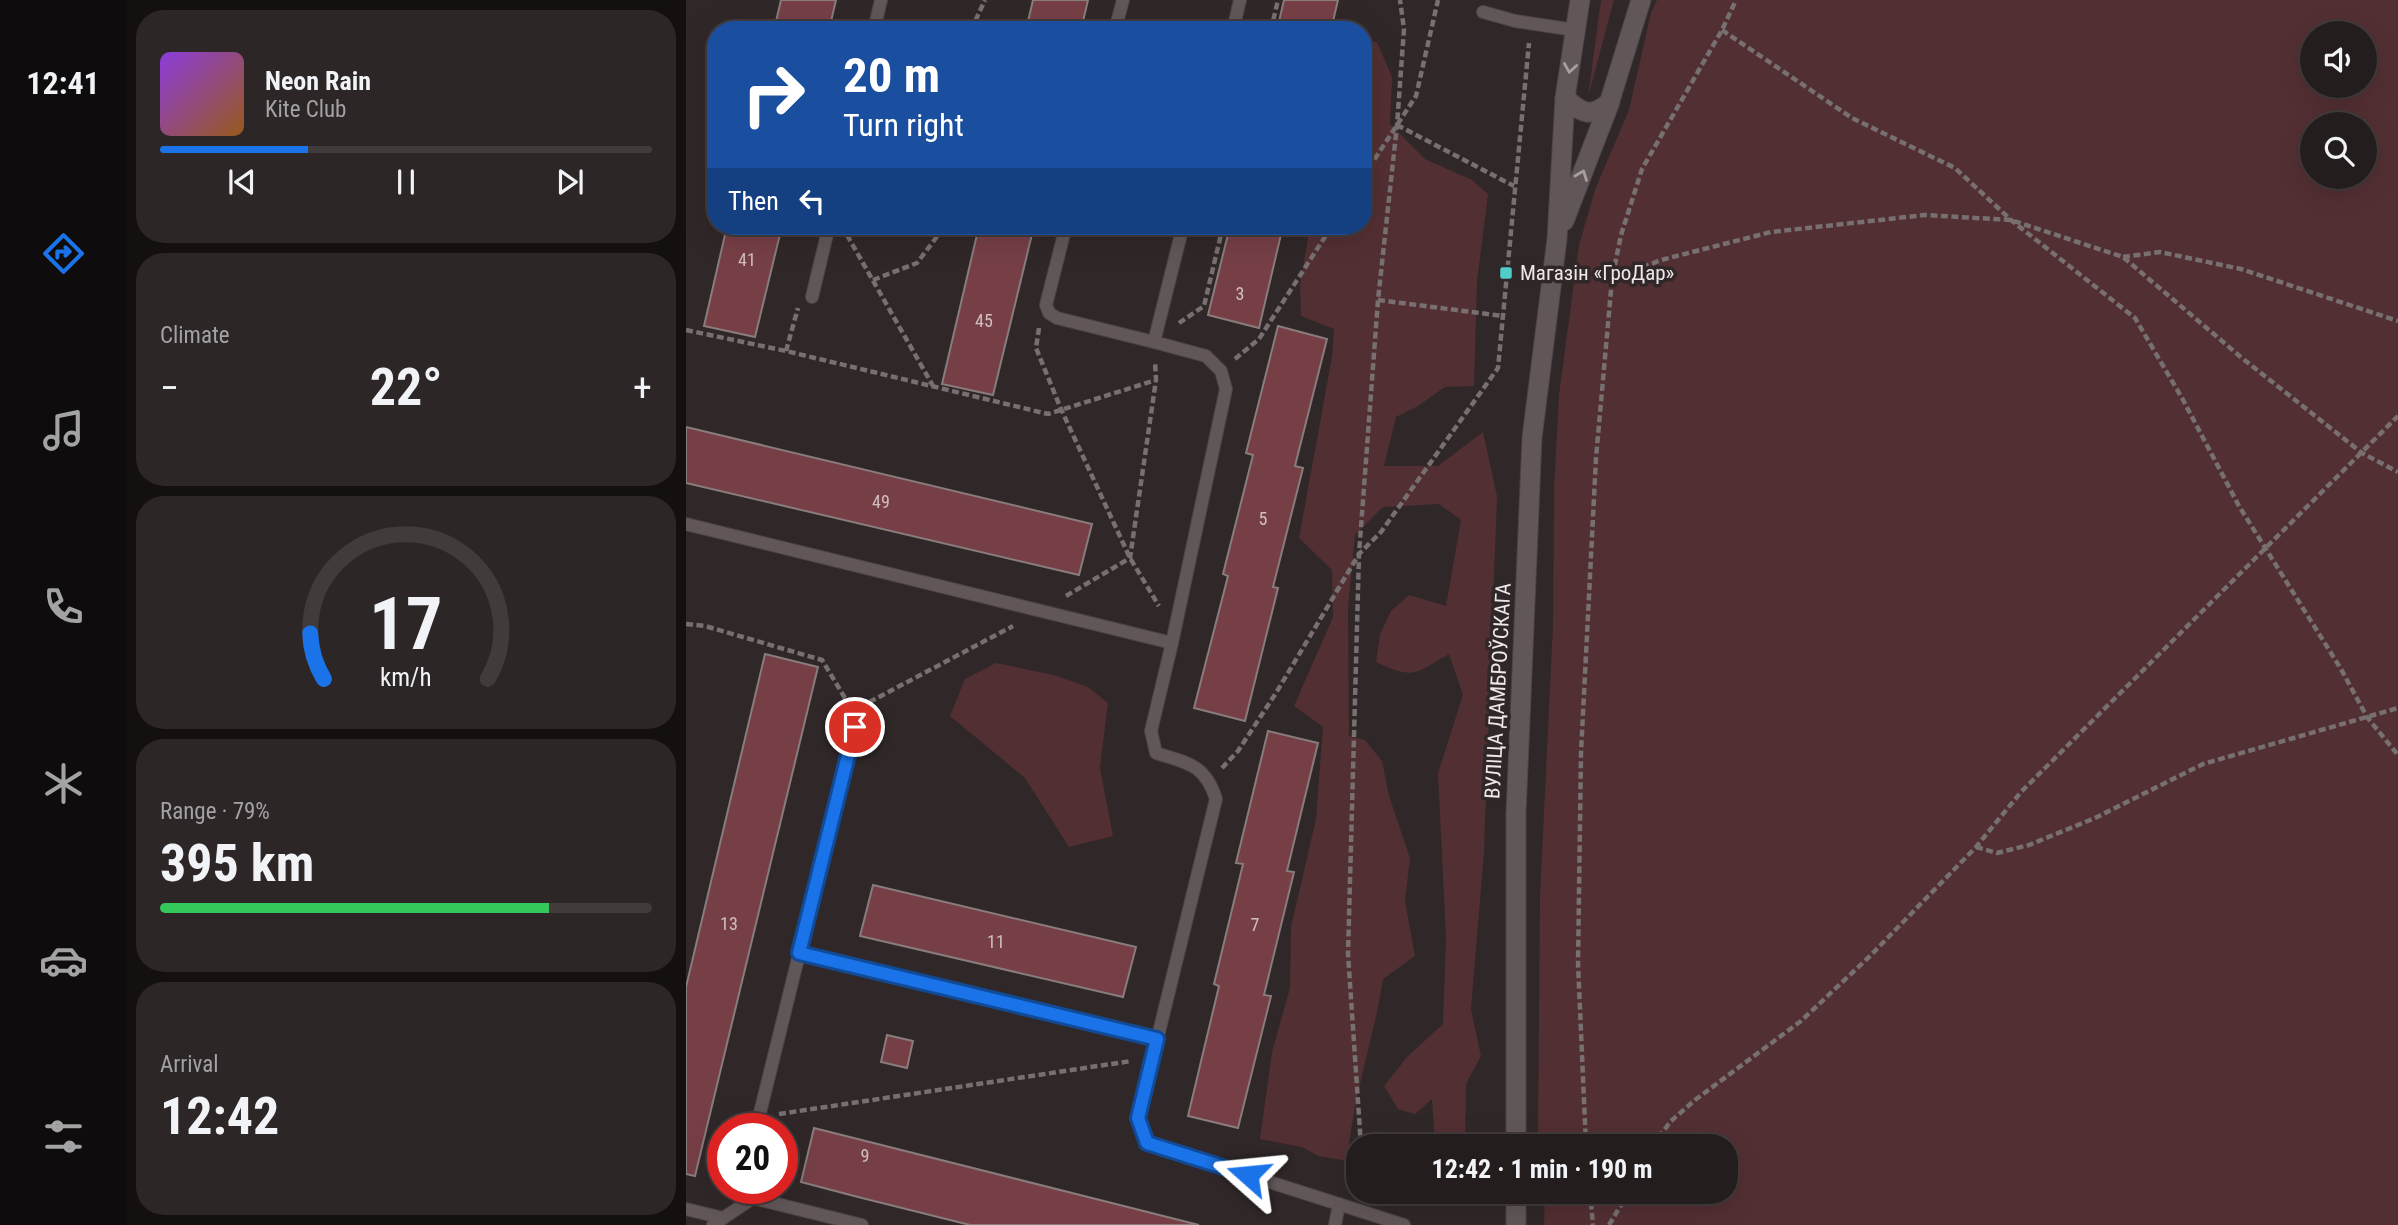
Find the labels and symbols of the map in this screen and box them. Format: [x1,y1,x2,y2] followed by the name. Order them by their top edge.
[1563,62,1578,73] one-way arrow
[1574,170,1588,182] one-way arrow
[738,249,756,270] house number: 41
[1520,261,1675,285] place label: Магазін «ГроДар»
[1498,265,1514,281] marker: Магазін «ГроДар»
[1236,283,1244,304] house number: 3
[975,310,993,331] house number: 45
[872,491,890,512] house number: 49
[1259,508,1268,529] house number: 5
[1480,582,1516,800] street label: ВУЛІЦА ДАМБРОЎСКАГА
[825,697,885,757] pin
[720,913,738,934] house number: 13
[1251,914,1260,935] house number: 7
[987,931,1005,952] house number: 11
[707,1113,798,1204] speed limit sign: 20
[1211,1138,1285,1212] position arrow
[861,1145,869,1166] house number: 9

